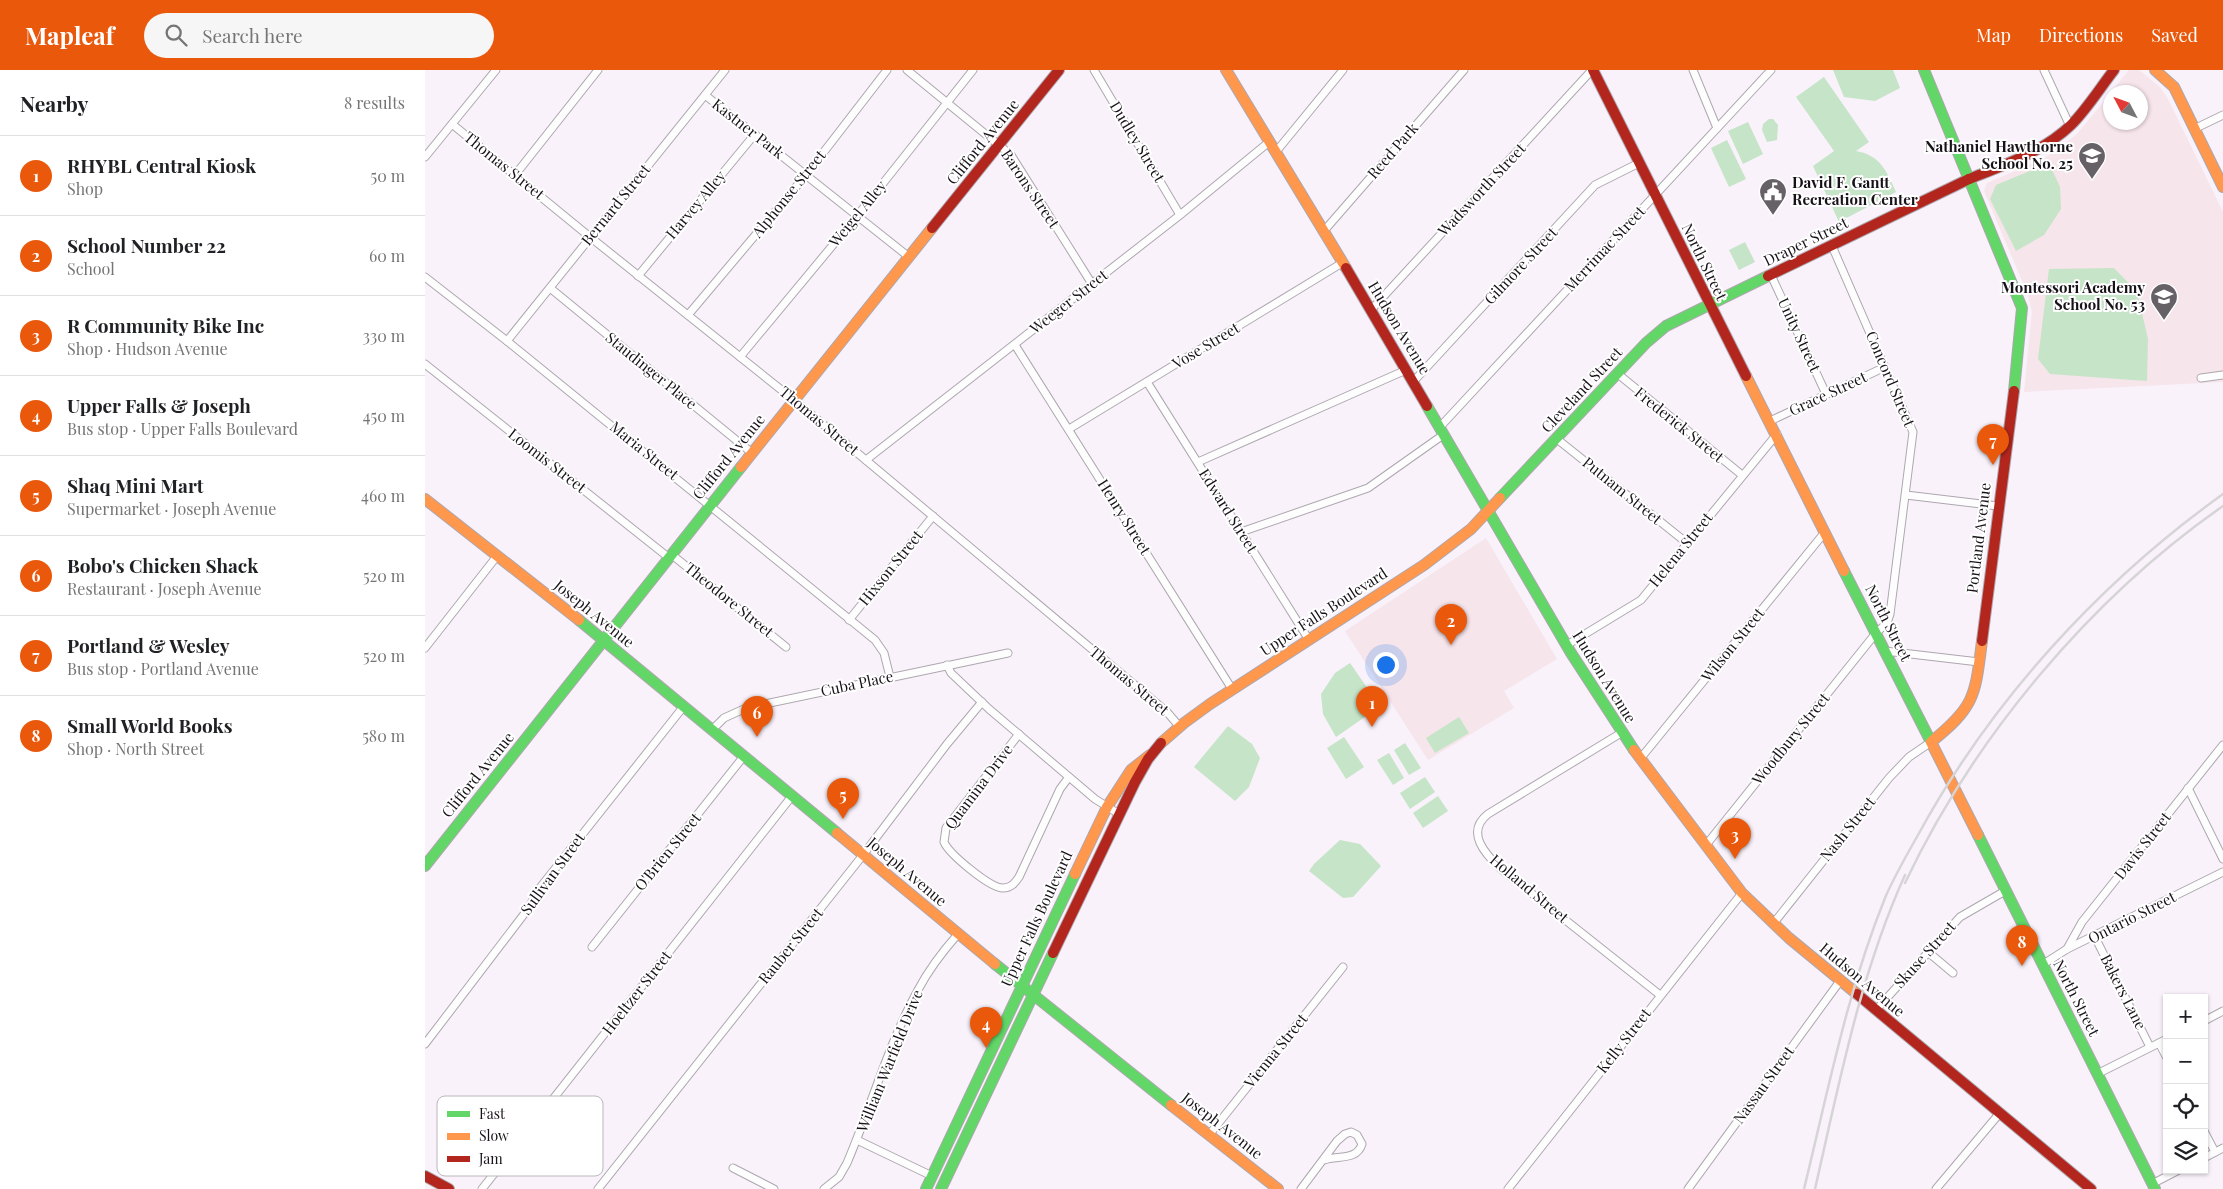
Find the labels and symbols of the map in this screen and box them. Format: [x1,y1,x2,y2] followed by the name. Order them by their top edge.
[2103,85,2148,130] north arrow
[708,94,790,163] street label: Kastner Park
[942,94,1023,188] street label: Clifford Avenue
[1106,97,1170,186] street label: Dudley Street
[1362,118,1423,183] street label: Reed Park
[460,127,549,204] street label: Thomas Street
[1925,136,2073,173] place label: Nathaniel Hawthorne School No. 25
[1432,138,1530,241] street label: Wadsworth Street
[2077,141,2107,180] school or university icon: Nathaniel Hawthorne School No. 25
[746,145,830,242] street label: Alphonse Street
[997,145,1065,232] street label: Barons Street
[576,159,655,249] street label: Bernard Street
[661,166,730,243] street label: Harvey Alley
[1792,172,1918,209] place label: David F. Gantt Recreation Center
[824,176,891,252] street label: Weigel Alley
[1758,177,1788,216] public building icon: David F. Gantt Recreation Center
[1559,201,1650,295] street label: Merrimac Street
[1760,212,1852,270] street label: Draper Street
[1678,220,1732,304] street label: North Street
[1479,222,1562,308] street label: Gilmore Street
[1025,264,1112,338] street label: Weeger Street
[1364,277,1436,378] street label: Hudson Avenue
[2001,277,2145,314] place label: Montessori Academy School No. 53
[2149,282,2179,321] school or university icon: Montessori Academy School No. 53
[1774,294,1826,376] street label: Unity Street
[1167,317,1243,374] street label: Vose Street
[602,327,702,413] street label: Staudinger Place
[1862,328,1920,430] street label: Concord Street
[1536,342,1627,436] street label: Cleveland Street
[1785,366,1870,420] street label: Grace Street
[776,381,864,460] street label: Thomas Street
[1631,382,1729,467] street label: Frederick Street
[688,409,769,503] street label: Clifford Avenue
[606,416,684,484] street label: Maria Street
[505,423,591,497] street label: Loomis Street
[1977,424,2009,465] pin: 7
[1579,452,1667,529] street label: Putnam Street
[1195,465,1263,557] street label: Edward Street
[1094,475,1156,559] street label: Henry Street
[1961,482,1995,594] street label: Portland Avenue
[1644,507,1717,591] street label: Helena Street
[854,525,927,609] street label: Hixson Street
[681,557,779,642] street label: Theodore Street
[1256,562,1391,660] street label: Upper Falls Boulevard
[550,574,639,652] street label: Joseph Avenue
[1861,581,1917,665] street label: North Street
[1696,603,1769,686] street label: Wilson Street
[1435,604,1467,645] pin: 2
[1568,627,1641,726] street label: Hudson Avenue
[1086,641,1174,720] street label: Thomas Street
[1373,652,1399,678] your location
[819,666,895,700] street label: Cuba Place
[1356,686,1388,727] pin: 1
[1746,688,1834,789] street label: Woodbury Street
[741,696,773,737] pin: 6
[437,727,518,821] street label: Clifford Avenue
[940,740,1017,833] street label: Quamina Drive
[827,778,859,819] pin: 5
[1815,792,1880,865] street label: Nash Street
[2110,807,2175,883] street label: Davis Street
[630,808,705,895] street label: O'Brien Street
[1719,818,1751,859] pin: 3
[515,828,589,919] street label: Sullivan Street
[863,832,951,910] street label: Joseph Avenue
[996,847,1076,990] street label: Upper Falls Boulevard
[1486,849,1574,927] street label: Holland Street
[2084,886,2180,948] street label: Ontario Street
[753,903,827,988] street label: Rauber Street
[1889,916,1960,992] street label: Skuse Street
[2006,925,2038,966] pin: 8
[1816,938,1909,1021] street label: Hudson Avenue
[597,946,676,1039] street label: Hoeltzer Street
[2096,950,2151,1033] street label: Bakers Lane
[2049,956,2105,1040] street label: North Street
[851,987,927,1136] street label: William Warfield Drive
[1592,1003,1655,1077] street label: Kelly Street
[970,1007,1002,1048] pin: 4
[1238,1008,1312,1093] street label: Vienna Street
[1728,1041,1799,1127] street label: Nassau Street
[1177,1087,1267,1163] street label: Joseph Avenue
[437,1096,603,1176] legend
[479,1104,506,1123] text: Fast
[479,1126,509,1145] text: Slow
[478,1149,503,1168] text: Jam

